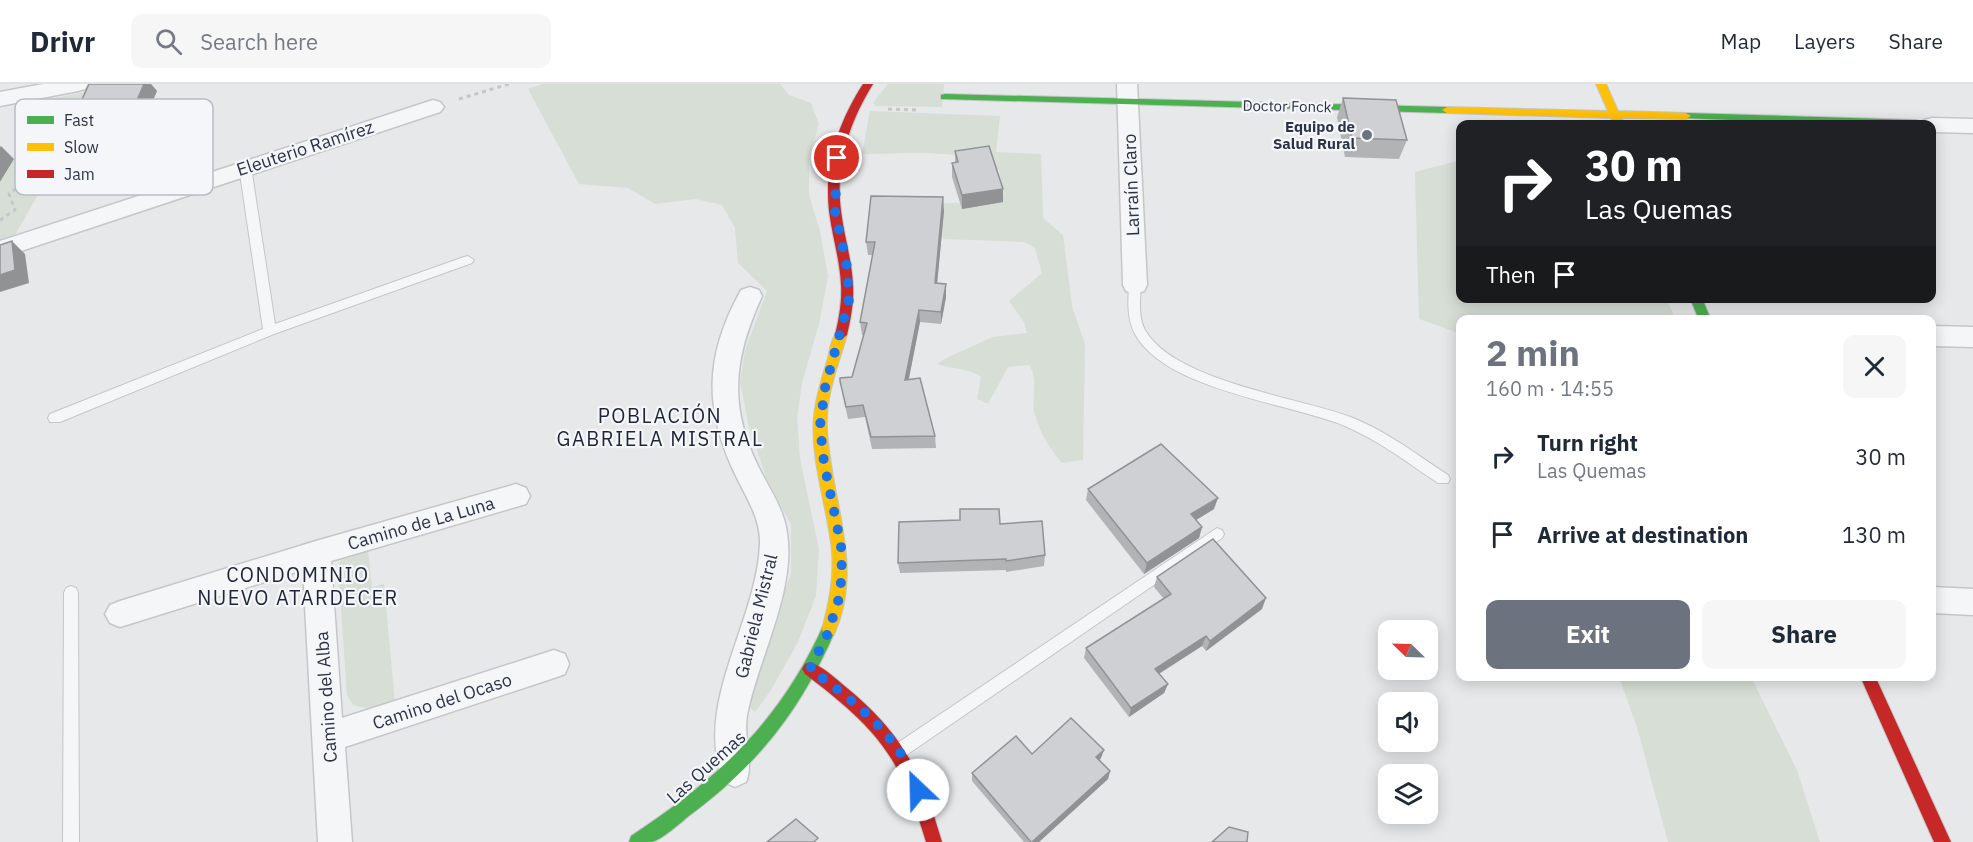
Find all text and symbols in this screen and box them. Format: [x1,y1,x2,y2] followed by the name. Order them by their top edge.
[131,14,551,68] search box
[30,23,95,60] text: Drivr
[152,25,185,58] icon: search
[200,27,318,56] text: Search here
[1721,27,1761,55] text: Map
[1794,27,1856,55] text: Layers
[1889,27,1943,55] text: Share
[1242,96,1332,116] street label: Doctor Fonck
[15,99,213,195] legend
[64,110,94,130] text: Fast
[233,115,377,181] street label: Eleuterio Ramírez
[1273,117,1355,153] place label: Equipo de Salud Rural
[1360,128,1374,142] marker: Equipo de Salud Rural
[811,132,862,183] pin
[1118,133,1144,237] street label: Larraín Claro
[64,137,99,157] text: Slow
[1585,138,1683,193] text: 30 m
[820,141,853,174] icon: arrive
[1486,144,1564,222] icon: right
[64,164,95,184] text: Jam
[1585,191,1733,226] text: Las Quemas
[1548,258,1581,291] icon: arrive
[1486,260,1536,289] text: Then
[1486,329,1580,376] text: 2 min
[1843,335,1906,398] button: close
[1486,375,1614,402] text: 160 m · 14:55
[557,402,763,452] district label: POBLACIÓN GABRIELA MISTRAL
[1537,428,1638,457] text: Turn right
[1486,440,1519,473] icon: right
[1855,442,1906,471] text: 30 m
[1537,457,1647,484] text: Las Quemas
[345,491,498,555] street label: Camino de La Luna
[1486,518,1519,551] icon: arrive
[1537,520,1748,549] text: Arrive at destination
[1842,520,1906,549] text: 130 m
[729,551,783,681] street label: Gabriela Mistral
[197,561,399,611] district label: CONDOMINIO NUEVO ATARDECER
[1486,600,1690,669] button: Exit
[1702,600,1906,669] button: Share
[1378,620,1438,680] north arrow
[1378,620,1438,824] map controls
[310,630,342,763] street label: Camino del Alba
[369,668,515,734] street label: Camino del Ocaso
[1378,692,1438,752] button: sound
[662,725,750,809] street label: Las Quemas
[886,758,950,822] position arrow
[1378,764,1438,824] button: layers

